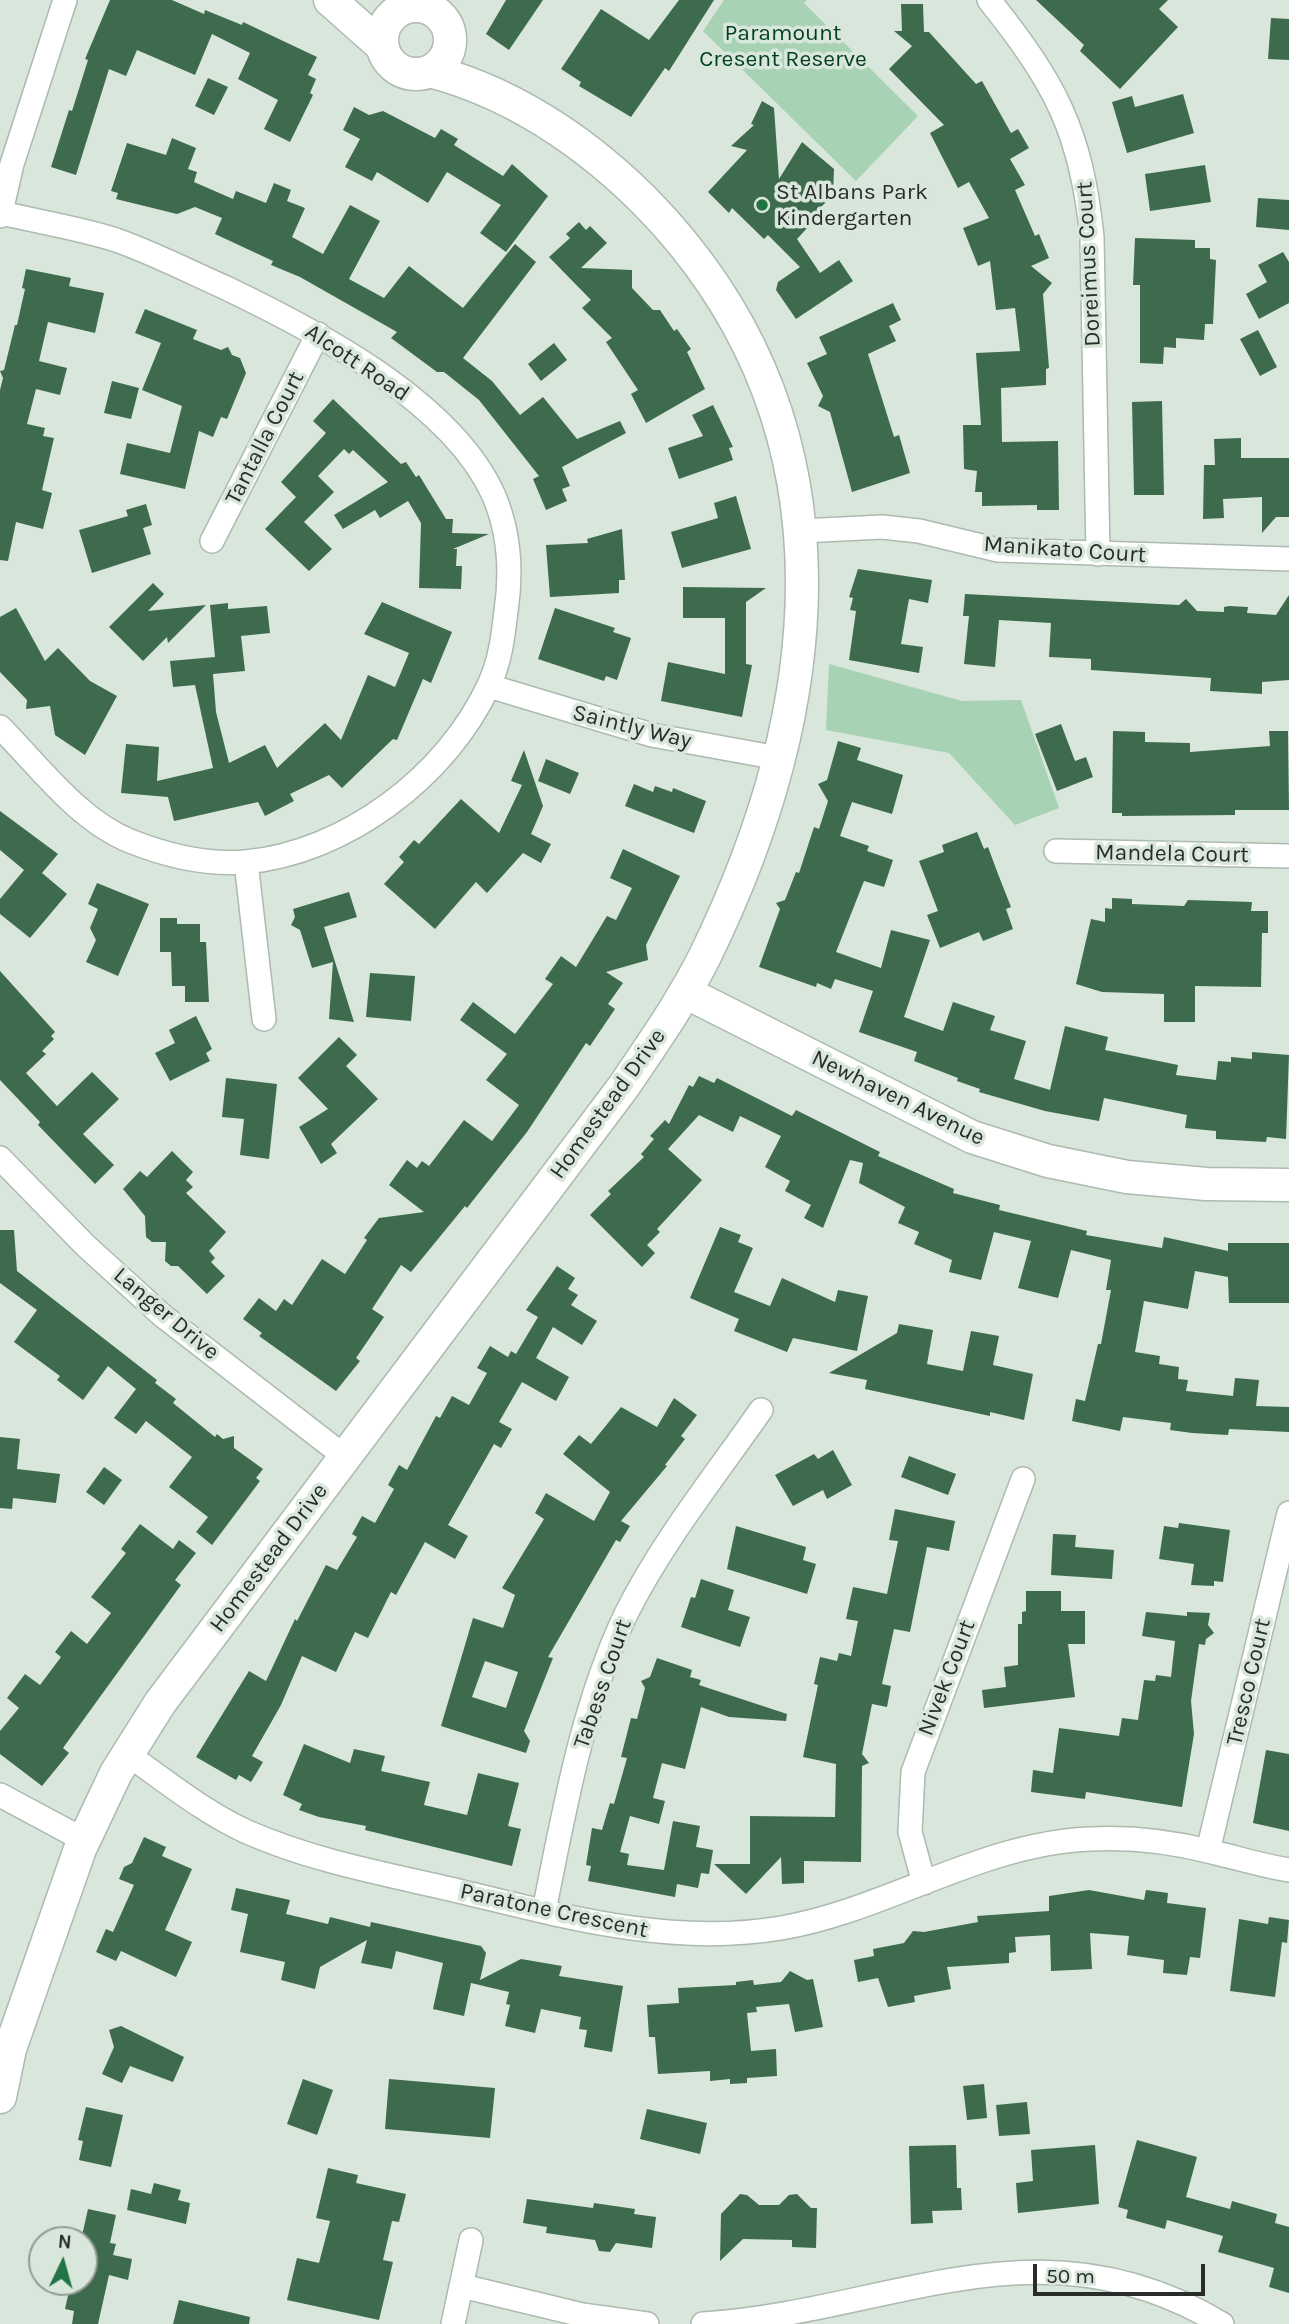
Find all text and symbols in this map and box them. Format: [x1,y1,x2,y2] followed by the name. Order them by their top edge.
[699,19,867,73] park label: Paramount Cresent Reserve
[776,178,928,232] place label: St Albans Park Kindergarten
[1071,181,1107,347] street label: Doreimus Court
[754,197,770,213] marker: St Albans Park Kindergarten
[300,318,414,408] street label: Alcott Road
[220,367,310,509] street label: Tantalla Court
[983,531,1147,569] street label: Manikato Court
[570,699,694,755] street label: Saintly Way
[1095,839,1249,869] street label: Mandela Court
[544,1023,672,1185] street label: Homestead Drive
[807,1044,989,1152] street label: Newhaven Avenue
[107,1262,225,1366] street label: Langer Drive
[204,1478,334,1638] street label: Homestead Drive
[568,1616,638,1752] street label: Tabess Court
[912,1616,982,1740] street label: Nivek Court
[1221,1616,1277,1748] street label: Tresco Court
[458,1878,650,1944] street label: Paratone Crescent
[28,2226,98,2296] north arrow
[57,2231,72,2254] text: N
[1037,2250,1208,2294] scale bar
[1046,2264,1095,2288] text: 50 m

